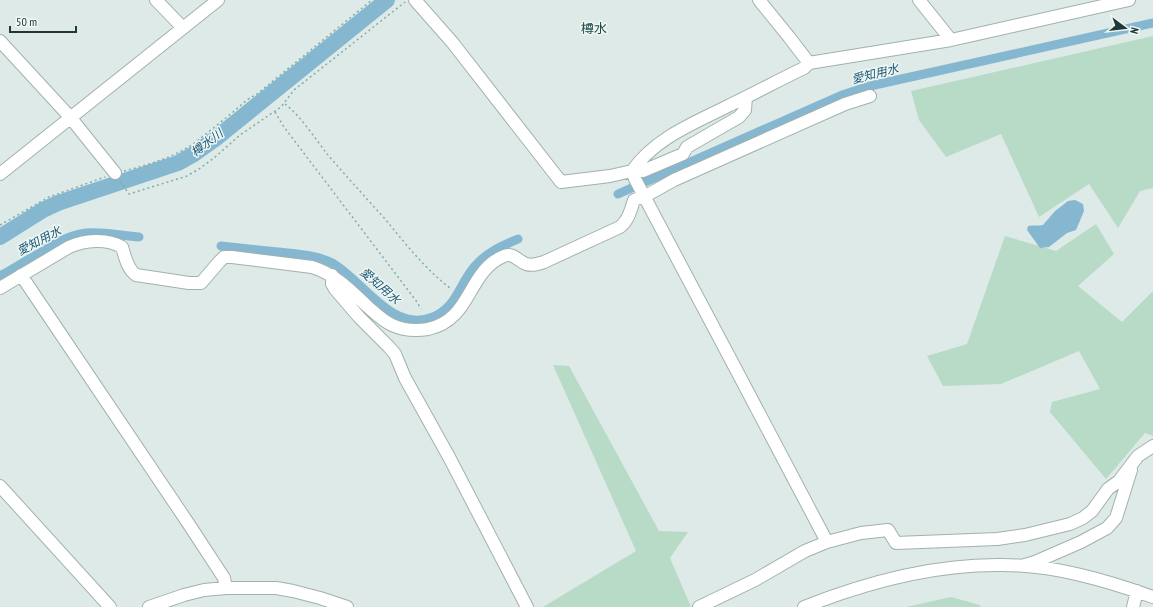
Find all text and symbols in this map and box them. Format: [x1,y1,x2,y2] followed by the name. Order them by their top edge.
[10,8,76,34] scale bar
[1105,8,1145,48] north arrow
[16,14,37,29] text: 50 m
[581,20,607,37] district label: 樽水
[1127,26,1142,35] text: N
[850,60,902,87] water label: 愛知用水
[188,125,227,159] water label: 樽水川
[14,222,65,258] water label: 愛知用水
[357,264,405,308] water label: 愛知用水

